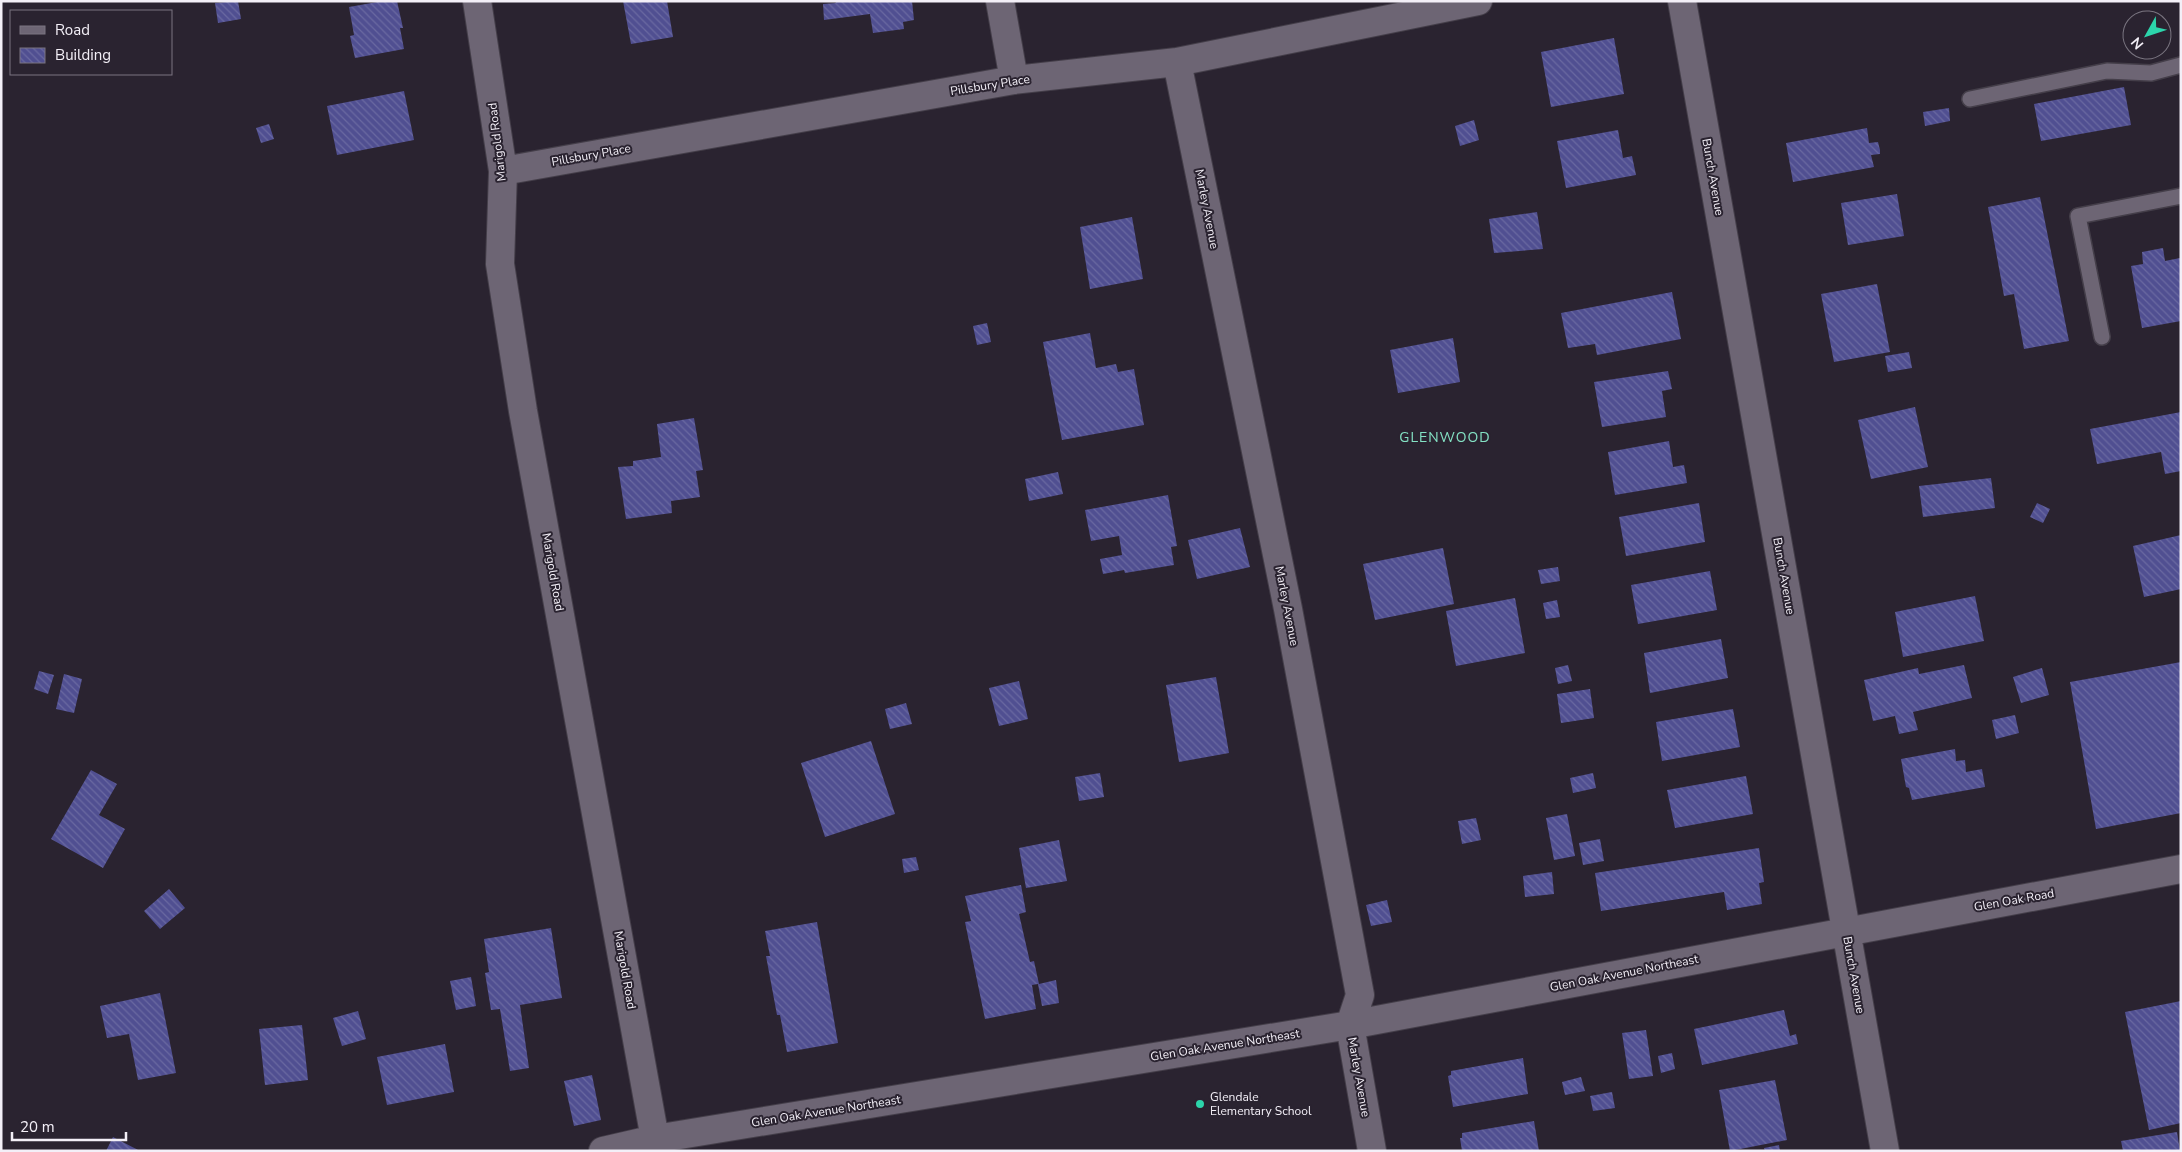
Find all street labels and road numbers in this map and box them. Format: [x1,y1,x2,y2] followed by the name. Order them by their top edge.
[949,71,1031,99] street label: Pillsbury Place
[484,102,510,182] street label: Marigold Road
[1698,137,1728,217] street label: Bunch Avenue
[550,140,632,170] street label: Pillsbury Place
[1191,168,1223,250] street label: Marley Avenue
[538,532,568,612] street label: Marigold Road
[1769,536,1799,616] street label: Bunch Avenue
[1271,565,1303,647] street label: Marley Avenue
[1973,885,2055,915] street label: Glen Oak Road
[610,930,640,1010] street label: Marigold Road
[1839,935,1869,1015] street label: Bunch Avenue
[1548,951,1700,995] street label: Glen Oak Avenue Northeast
[1149,1025,1302,1065] street label: Glen Oak Avenue Northeast
[1344,1036,1374,1118] street label: Marley Avenue
[750,1091,903,1131] street label: Glen Oak Avenue Northeast

